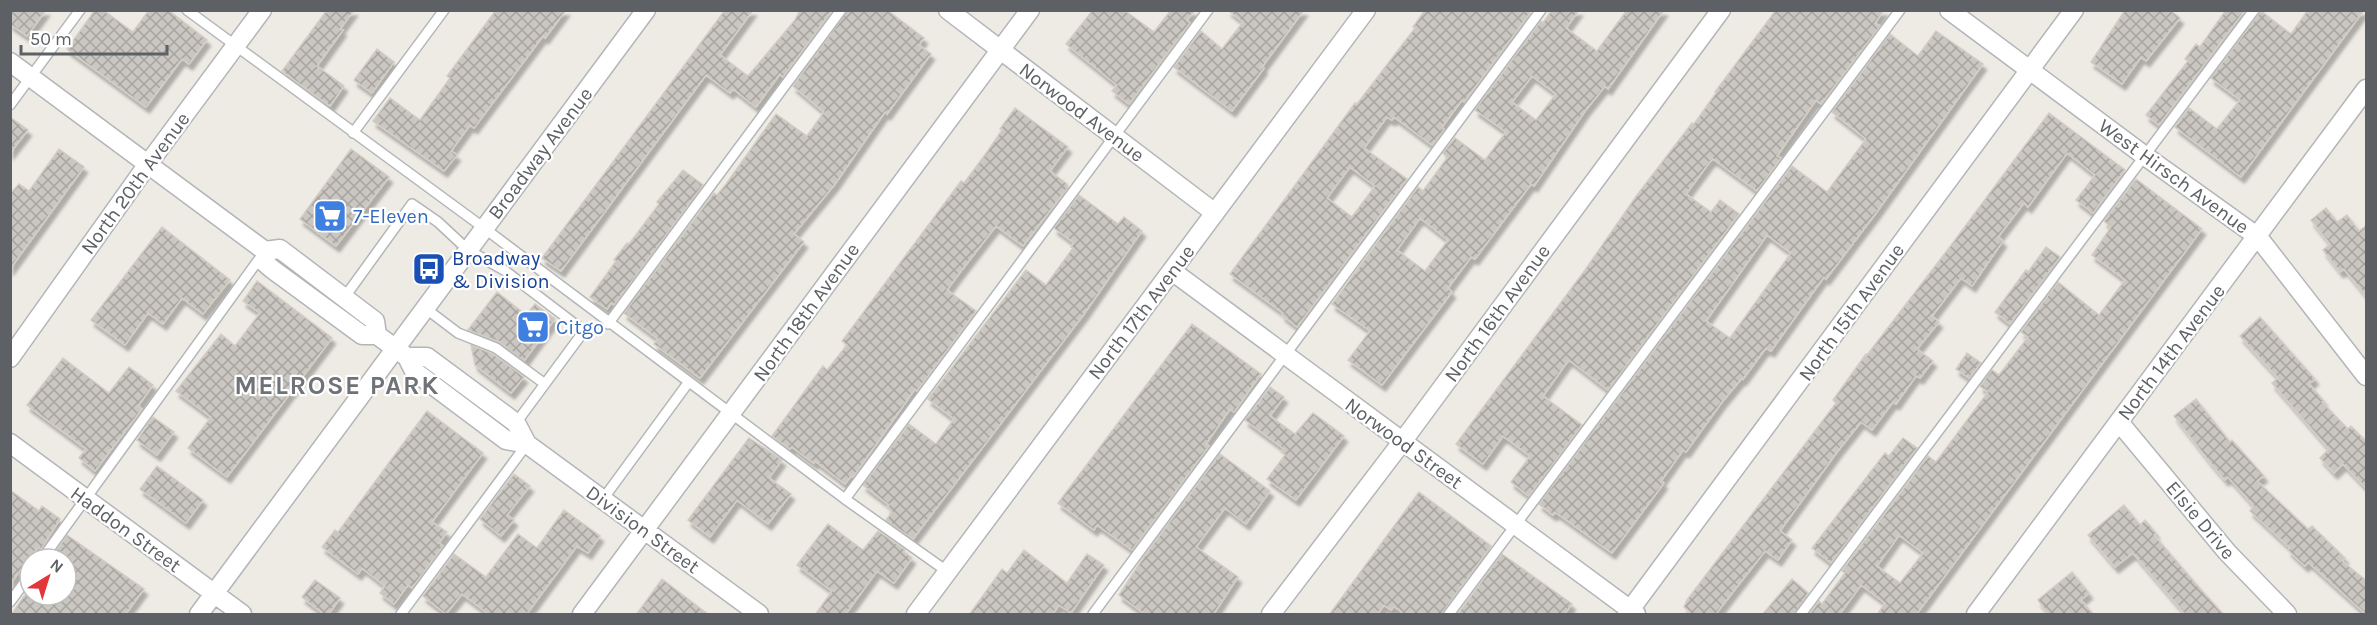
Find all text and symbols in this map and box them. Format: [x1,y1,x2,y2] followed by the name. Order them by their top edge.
[21,18,166,56] scale bar
[30,28,72,50] text: 50 m
[1015,58,1149,167] street label: Norwood Avenue
[483,83,597,224] street label: Broadway Avenue
[76,108,195,259] street label: North 20th Avenue
[2094,114,2253,239] street label: West Hirsch Avenue
[312,198,348,234] supermarket icon: 7-Eleven
[353,205,429,228] place label: 7-Eleven
[749,239,864,386] street label: North 18th Avenue
[1794,239,1909,385] street label: North 15th Avenue
[1440,240,1555,387] street label: North 16th Avenue
[1083,241,1199,384] street label: North 17th Avenue
[452,247,550,293] place label: Broadway & Division
[411,251,447,287] bus stop icon: Broadway & Division
[2113,280,2230,425] street label: North 14th Avenue
[515,309,551,345] supermarket icon: Citgo
[556,316,604,339] place label: Citgo
[234,370,440,401] district label: MELROSE PARK
[1340,393,1467,494] street label: Norwood Street
[2161,477,2240,564] street label: Elsie Drive
[582,481,704,578] street label: Division Street
[66,482,186,577] street label: Haddon Street
[18,547,78,607] north arrow
[47,555,67,577] text: N

